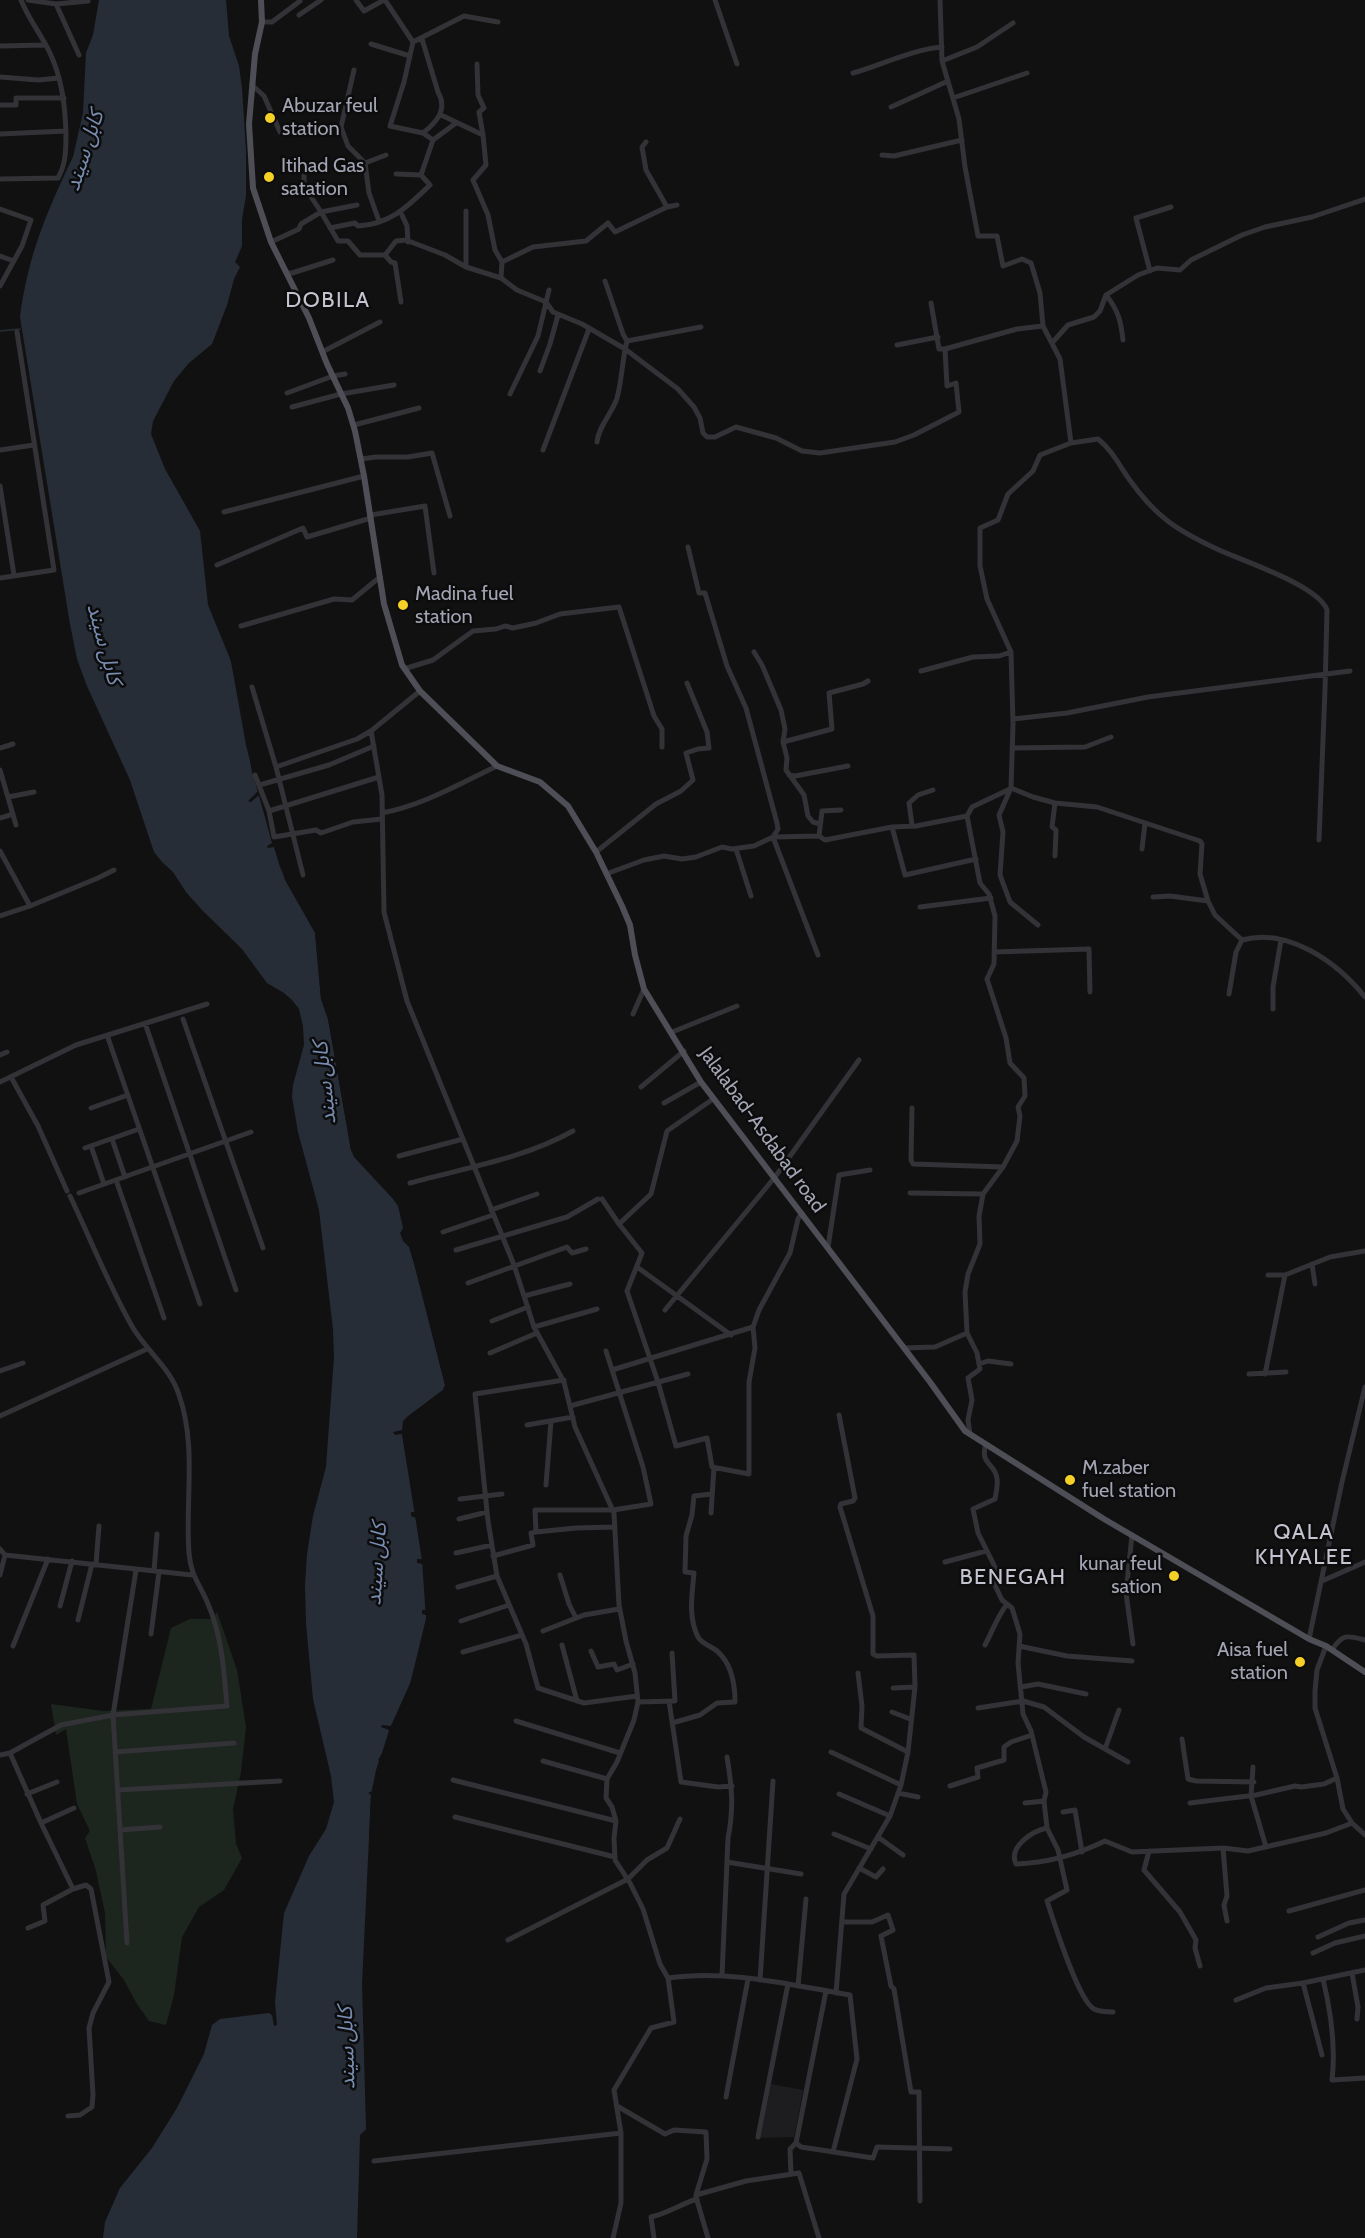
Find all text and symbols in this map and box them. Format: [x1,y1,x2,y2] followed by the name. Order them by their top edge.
[282,94,378,141] place label: Abuzar feul station
[60,108,110,194] water label: کابل سيند
[263,111,277,125] marker: Abuzar feul station
[281,154,364,201] place label: Itihad Gas satation
[262,170,276,184] marker: Itihad Gas satation
[285,288,371,314] district label: DOBILA
[415,582,513,629] place label: Madina fuel station
[396,598,410,612] marker: Madina fuel station
[81,601,127,687] water label: کابل سيند
[308,1041,342,1125] water label: کابل سيند
[694,1043,830,1217] street label: Jalalabad-Asdabad road
[1082,1456,1176,1503] place label: M.zaber fuel station
[1063,1473,1077,1487] marker: M.zaber fuel station
[1255,1520,1353,1572] district label: QALA KHYALEE
[362,1522,392,1606] water label: کابل سيند
[1079,1552,1162,1599] place label: kunar feul sation
[959,1565,1067,1591] district label: BENEGAH
[1167,1569,1181,1583] marker: kunar feul sation
[1217,1638,1288,1685] place label: Aisa fuel station
[1293,1655,1307,1669] marker: Aisa fuel station
[333,2006,361,2090] water label: کابل سيند

